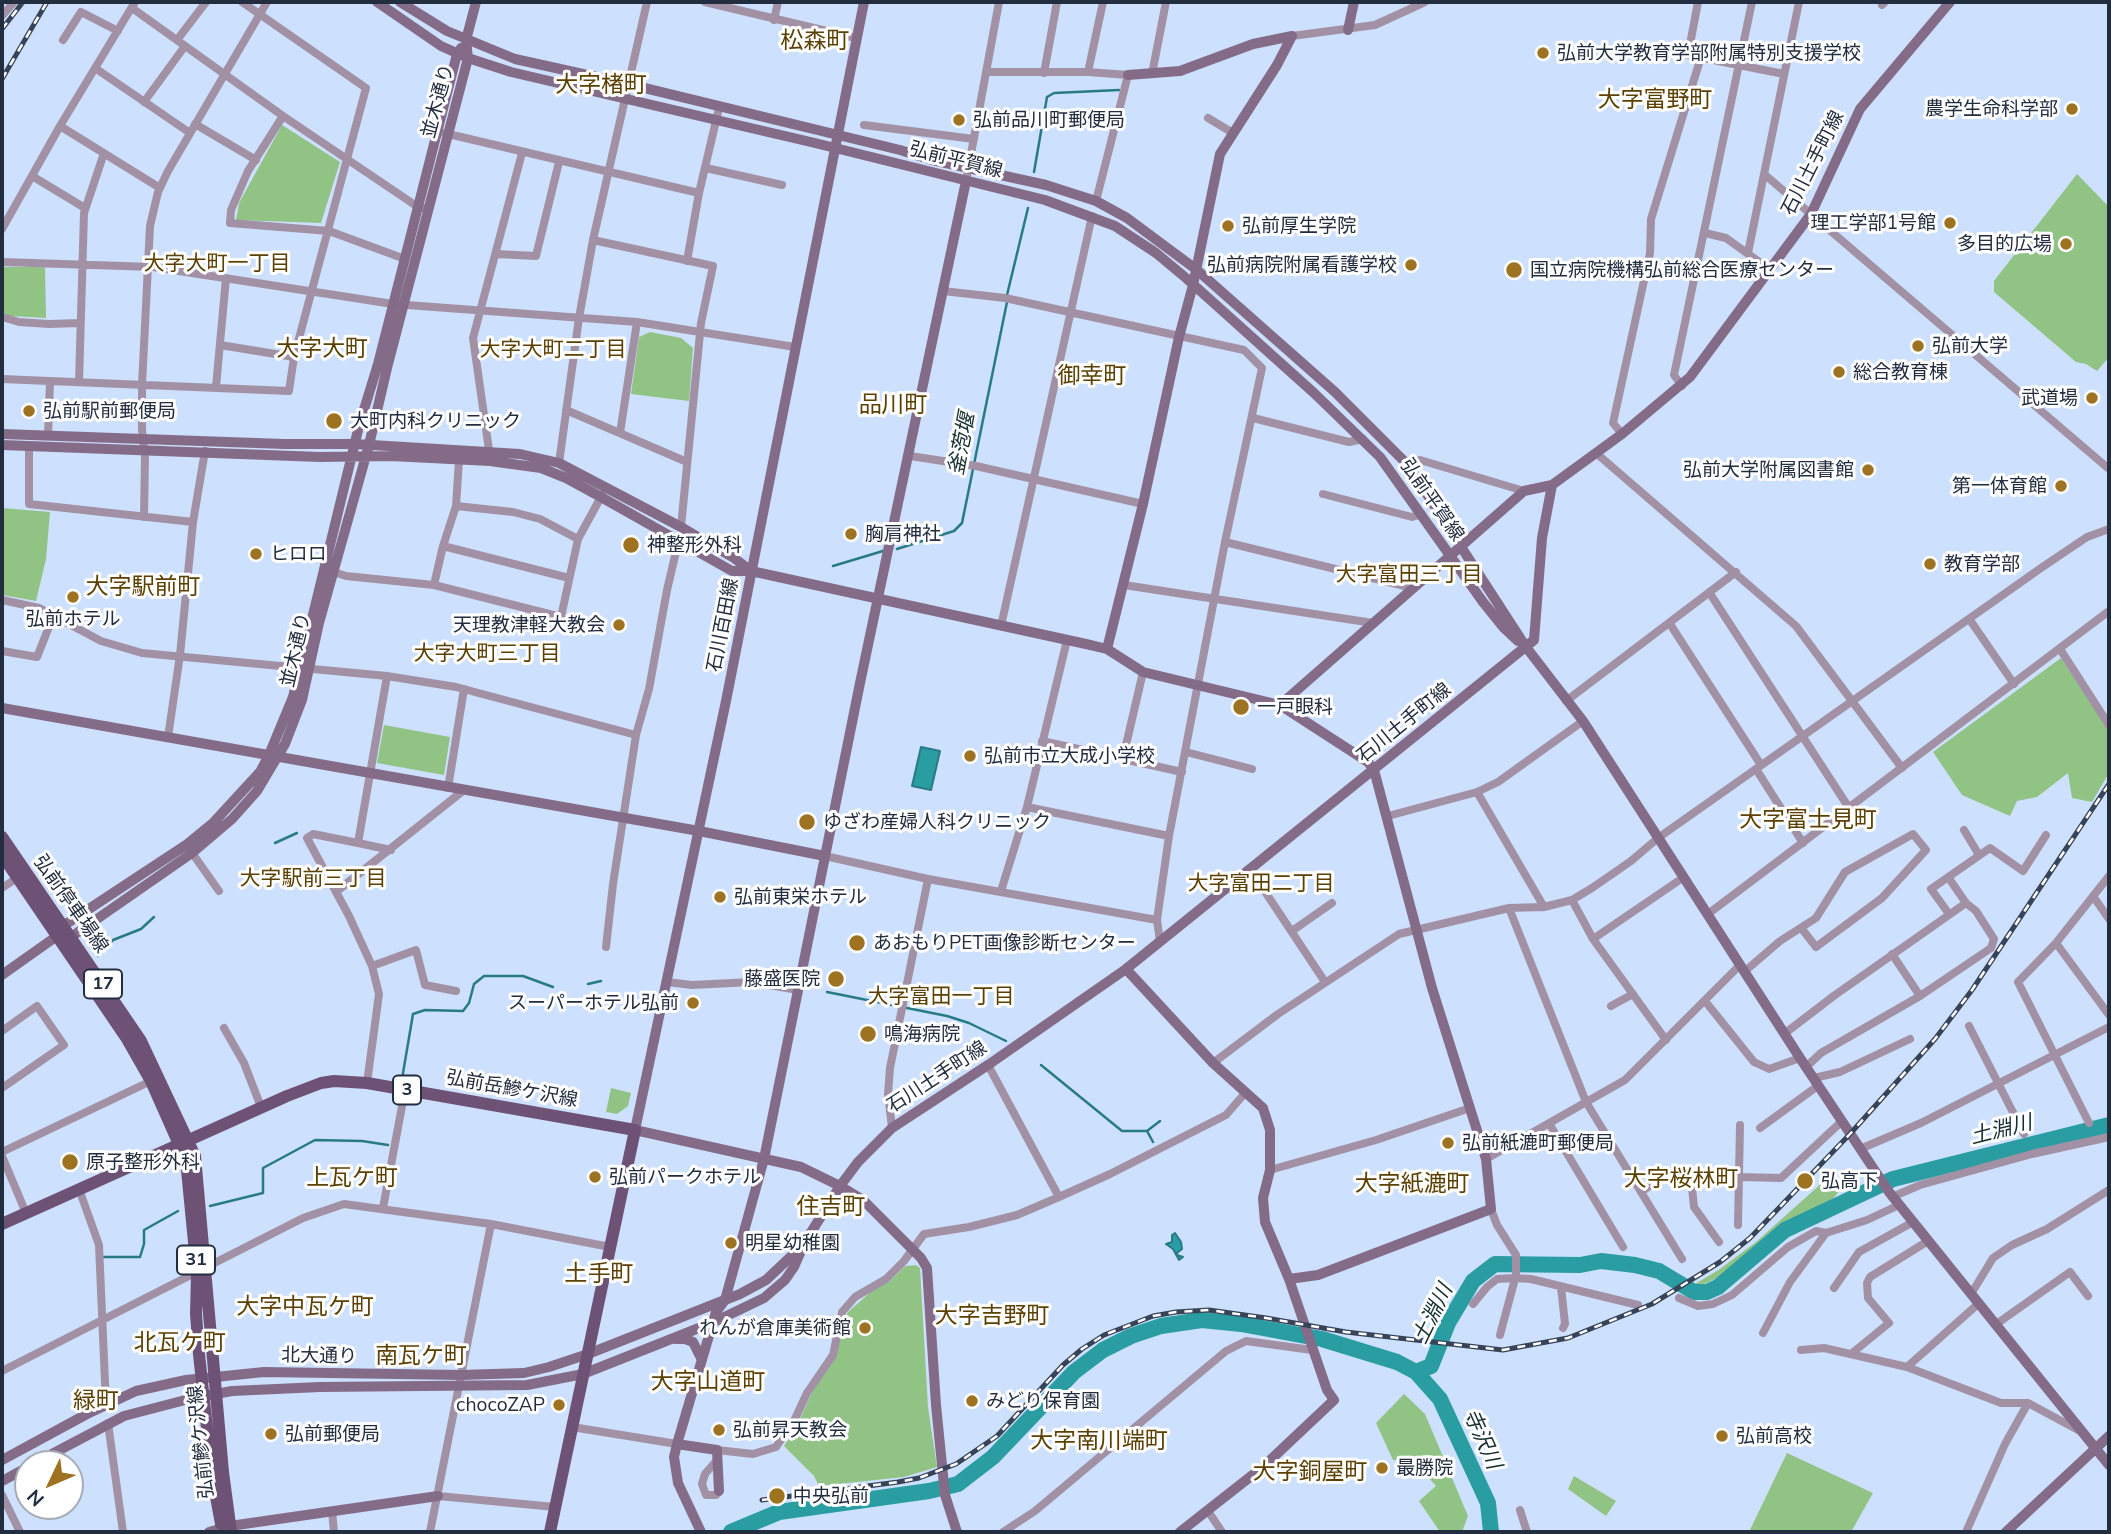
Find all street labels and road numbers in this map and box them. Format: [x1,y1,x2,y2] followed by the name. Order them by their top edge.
[417,61,459,141] street label: 並木通り
[1777,107,1849,219] street label: 石川土手町線
[907,137,1005,183] street label: 弘前平賀線
[1395,455,1469,545] street label: 弘前平賀線
[703,576,743,674] street label: 石川百田線
[276,610,316,690] street label: 並木通り
[1353,678,1455,768] street label: 石川土手町線
[29,851,113,957] street label: 弘前停車場線
[84,970,122,999] road number: 17
[883,1036,991,1118] street label: 石川土手町線
[445,1066,579,1112] street label: 弘前岳鰺ケ沢線
[393,1076,421,1105] road number: 3
[177,1246,215,1274] road number: 31
[281,1344,357,1368] street label: 北大通り
[184,1384,218,1500] street label: 弘前鰺ケ沢線

